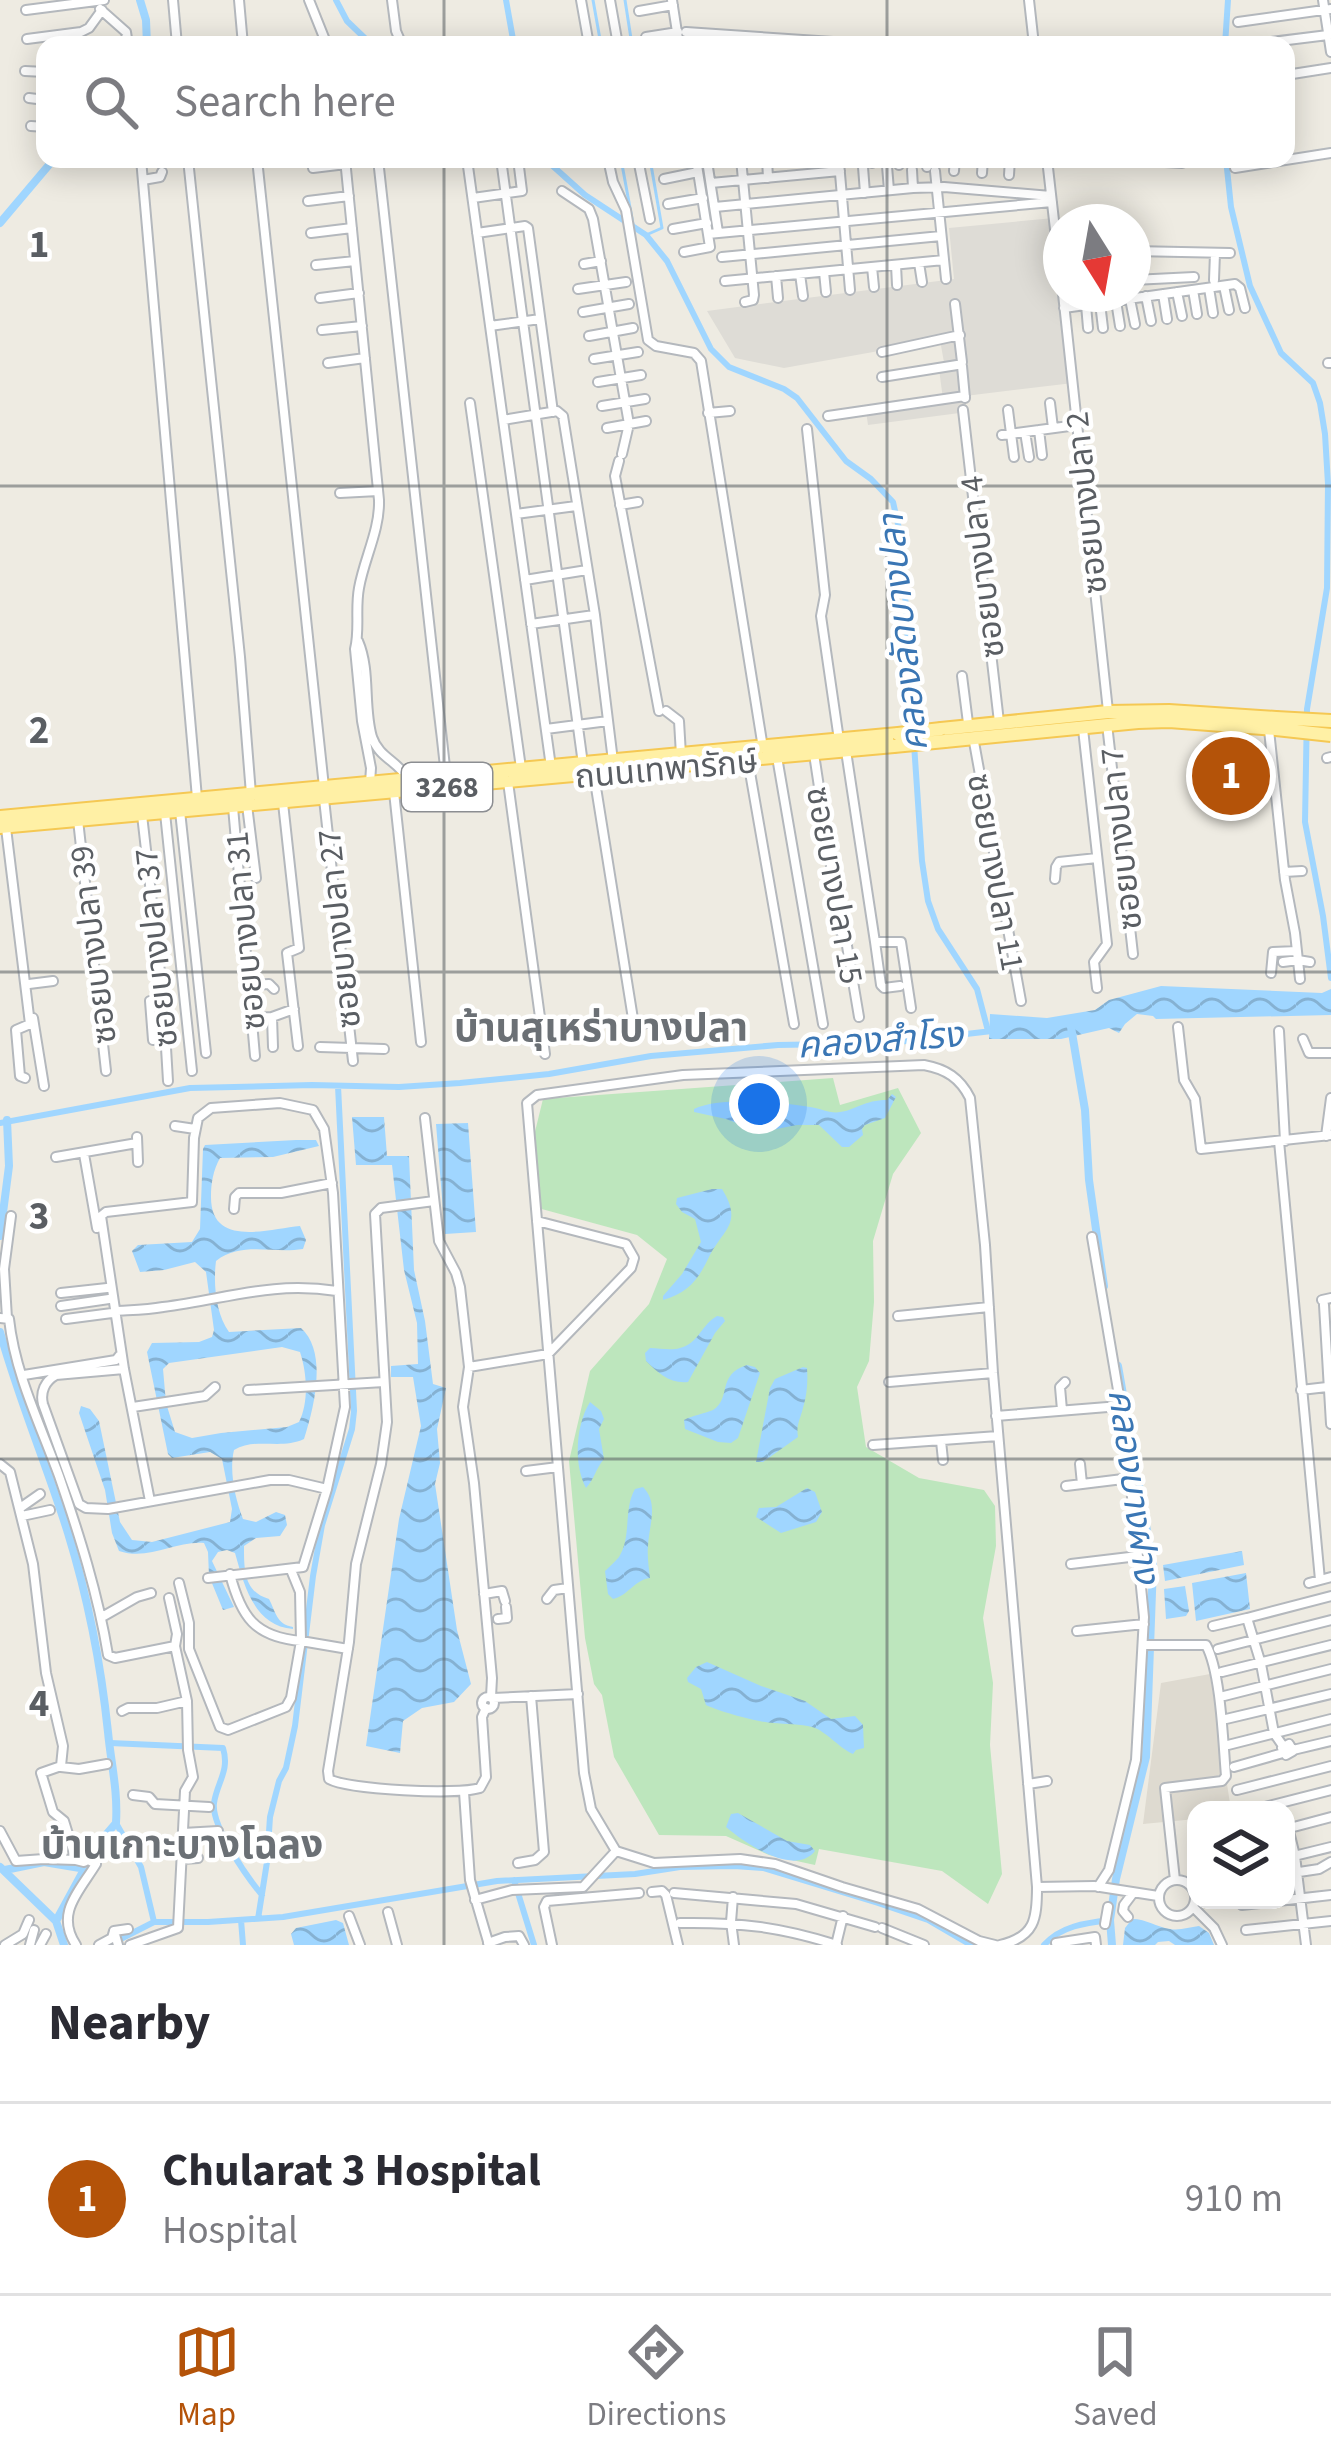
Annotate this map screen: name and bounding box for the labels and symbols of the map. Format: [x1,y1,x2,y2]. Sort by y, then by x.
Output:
north arrow [1043,204,1151,312]
text: 1 [29,217,49,273]
street label: ซอยบางปลา 2 [1054,409,1119,596]
street label: ซอยบางปลา 4 [948,473,1017,661]
water label: คลองลัดบางปลา [866,510,941,754]
text: 2 [29,703,49,759]
pin: 1 [1192,731,1270,821]
street label: ถนนเทพารักษ์ [573,738,760,801]
street label: ซอยบางปลา 7 [1089,745,1154,932]
road number: 3268 [402,763,492,811]
street label: ซอยบางปลา 11 [955,770,1036,975]
street label: ซอยบางปลา 15 [794,783,875,988]
street label: ซอยบางปลา 27 [306,827,373,1031]
street label: ซอยบางปลา 31 [213,829,278,1032]
street label: ซอยบางปลา 39 [58,843,129,1047]
street label: ซอยบางปลา 37 [123,846,190,1050]
district label: บ้านสุเหร่าบางปลา [454,1001,748,1057]
water label: คลองสำโรง [796,1009,966,1072]
your location [729,1074,789,1134]
text: 3 [29,1189,49,1245]
water label: คลองบางฝาง [1095,1386,1173,1588]
text: 4 [29,1676,49,1732]
district label: บ้านเกาะบางโฉลง [41,1818,323,1874]

